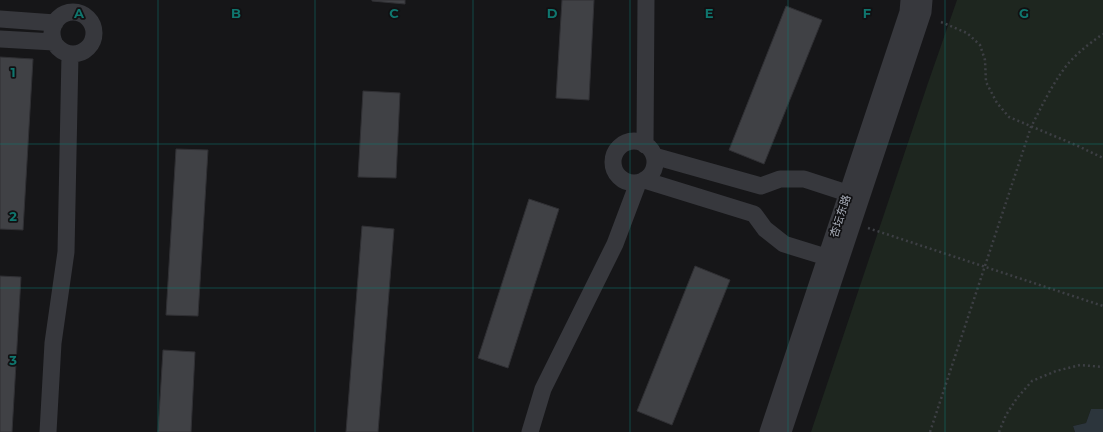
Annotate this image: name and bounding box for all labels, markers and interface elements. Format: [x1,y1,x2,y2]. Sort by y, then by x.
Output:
text: A [73,5,85,21]
text: B [231,5,241,21]
text: C [389,5,399,21]
text: D [547,5,558,21]
text: E [705,5,714,21]
text: F [863,5,871,21]
text: G [1019,5,1029,21]
text: 1 [10,64,16,80]
street label: 杏坛东路 [827,193,853,239]
text: 2 [9,208,17,224]
text: 3 [8,352,17,368]

